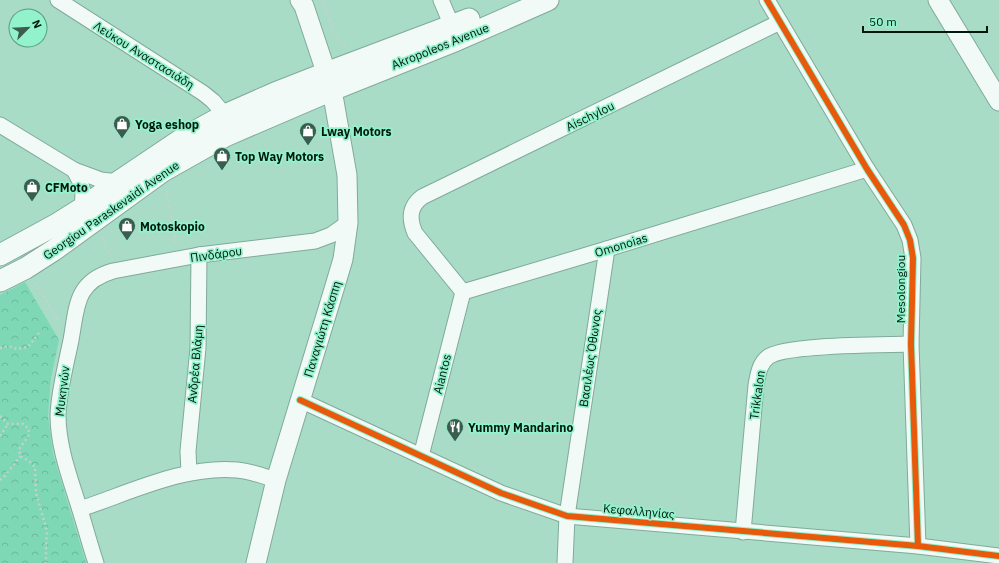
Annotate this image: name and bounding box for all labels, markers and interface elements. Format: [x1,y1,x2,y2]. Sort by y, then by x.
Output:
north arrow [8,8,48,48]
scale bar [863,8,987,34]
text: 50 m [869,14,897,29]
text: N [29,17,45,30]
street label: Λεύκου Αναστασιάδη [91,18,197,92]
street label: Akropoleos Avenue [389,19,491,72]
street label: Aischylou [563,98,617,134]
shop icon: Yoga eshop [112,114,132,139]
place label: Yoga eshop [135,117,199,132]
shop icon: Lway Motors [298,121,318,146]
place label: Lway Motors [321,124,392,139]
shop icon: Top Way Motors [212,146,232,171]
place label: Top Way Motors [235,149,324,164]
street label: Georgiou Paraskevaidi Avenue [40,157,182,263]
shop icon: CFMoto [22,177,42,202]
place label: CFMoto [45,180,88,195]
shop icon: Motoskopio [117,216,137,241]
place label: Motoskopio [140,219,205,234]
street label: Omonoias [593,230,649,260]
street label: Πινδάρου [189,243,243,265]
street label: Mesolongiou [893,255,908,323]
street label: Παναγιώτη Κάσπη [300,279,344,379]
street label: Βασιλέως Όθωνος [576,308,604,408]
street label: Ανδρέα Βλάμη [184,324,206,404]
street label: Aiantos [430,352,454,396]
street label: Μυκηνών [51,365,73,417]
street label: Trikkalon [746,369,768,421]
restaurant icon: Yummy Mandarino [445,417,465,442]
place label: Yummy Mandarino [468,420,573,435]
street label: Κεφαλληνίας [603,500,676,522]

